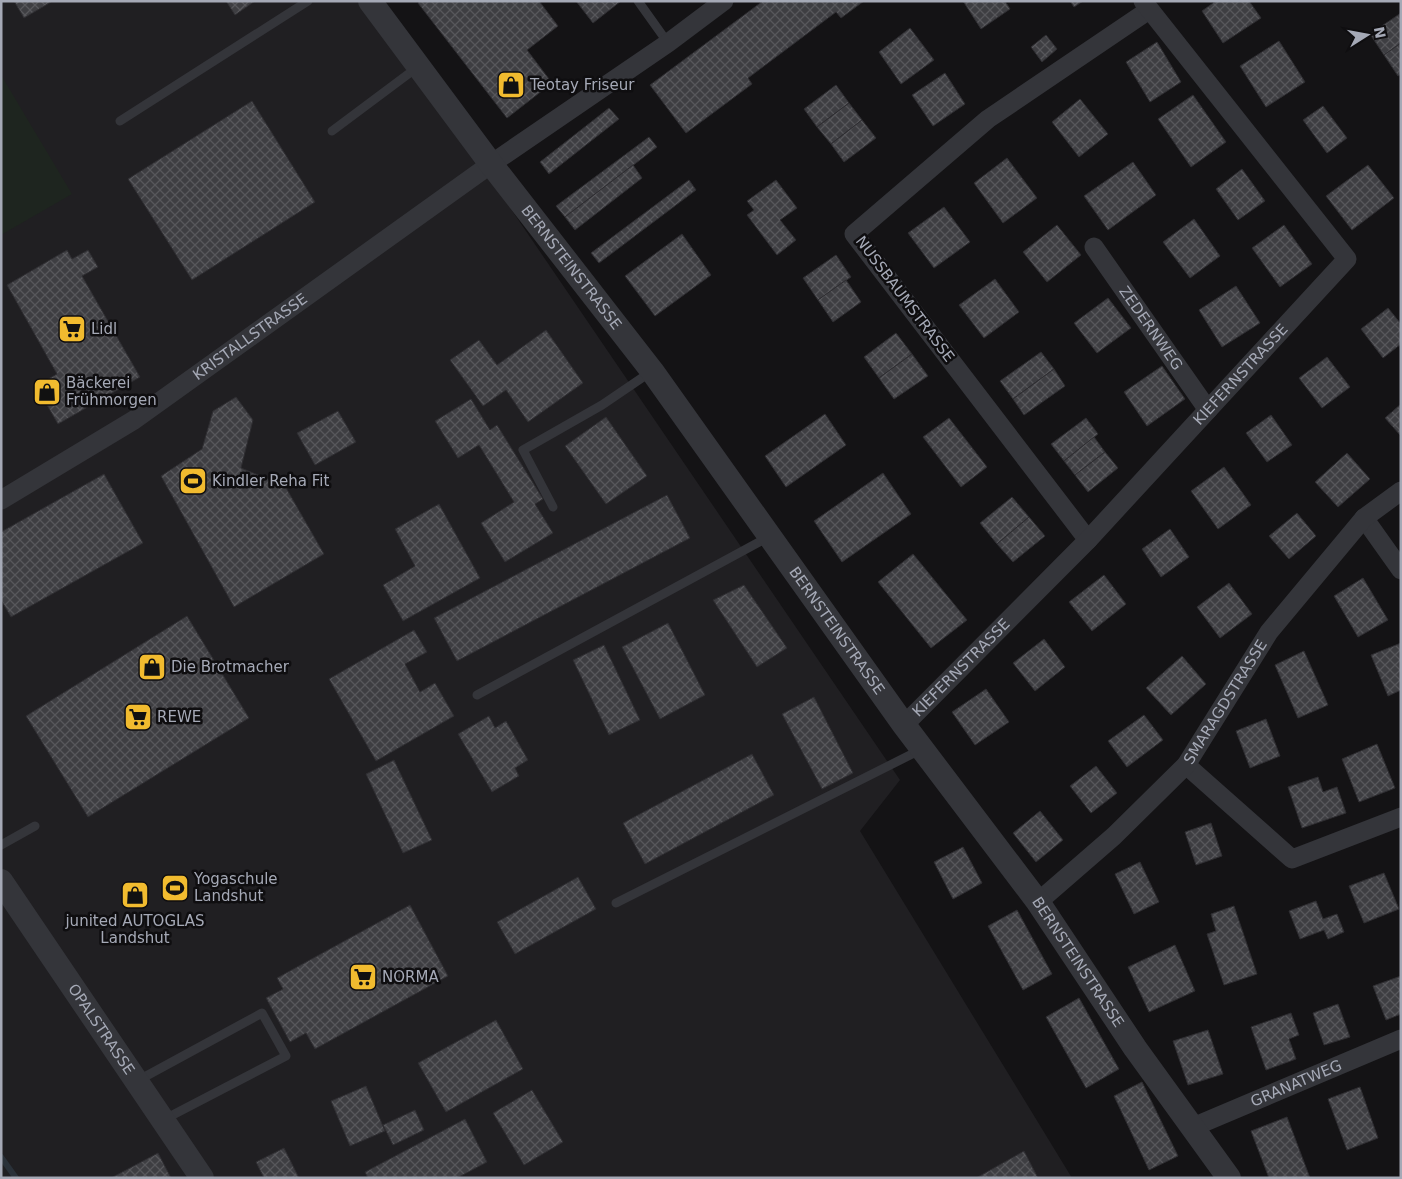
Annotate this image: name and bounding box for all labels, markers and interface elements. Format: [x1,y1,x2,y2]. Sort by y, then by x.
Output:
north arrow [1342,10,1392,60]
text: N [1371,25,1389,40]
shop icon: Teotay Friseur [496,70,526,100]
place label: Teotay Friseur [529,76,635,94]
street label: BERNSTEINSTRASSE [517,202,625,333]
street label: NUSSBAUMSTRASSE [852,232,958,366]
street label: ZEDERNWEG [1115,283,1186,374]
street label: KRISTALLSTRASSE [189,290,311,384]
supermarket icon: Lidl [57,314,87,344]
place label: Lidl [91,320,117,338]
street label: KIEFERNSTRASSE [1190,320,1292,429]
place label: Bäckerei Frühmorgen [66,374,157,409]
shop icon: Bäckerei Frühmorgen [32,377,62,407]
sports icon: Kindler Reha Fit [178,466,208,496]
place label: Kindler Reha Fit [212,472,330,490]
street label: BERNSTEINSTRASSE [785,563,888,698]
street label: KIEFERNSTRASSE [909,615,1014,720]
street label: SMARAGDSTRASSE [1180,637,1271,768]
shop icon: Die Brotmacher [137,652,167,682]
place label: Die Brotmacher [171,658,290,676]
supermarket icon: REWE [123,702,153,732]
place label: REWE [157,708,201,726]
place label: Yogaschule Landshut [193,870,278,905]
sports icon: Yogaschule Landshut [160,873,190,903]
shop icon: junited AUTOGLAS Landshut [120,880,150,910]
street label: BERNSTEINSTRASSE [1028,894,1128,1031]
place label: junited AUTOGLAS Landshut [64,912,205,947]
supermarket icon: NORMA [348,962,378,992]
place label: NORMA [382,968,439,986]
street label: OPALSTRASSE [64,980,138,1078]
street label: GRANATWEG [1248,1056,1344,1111]

